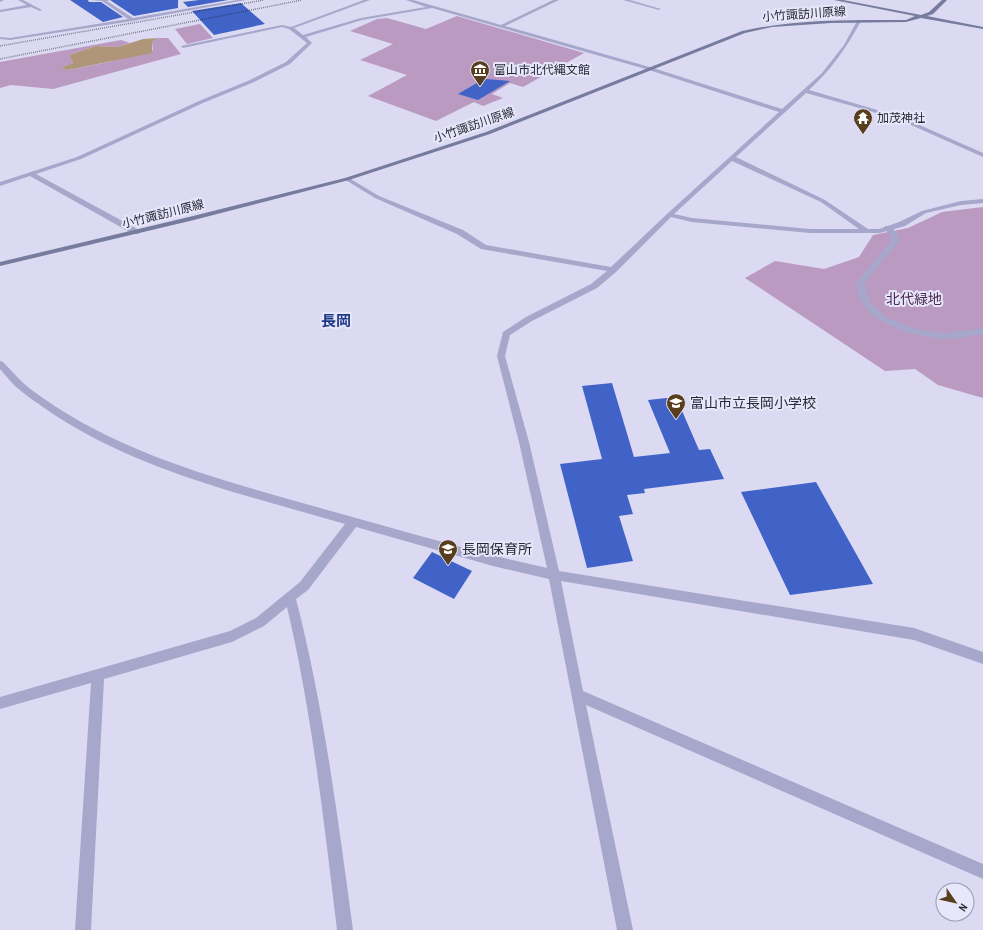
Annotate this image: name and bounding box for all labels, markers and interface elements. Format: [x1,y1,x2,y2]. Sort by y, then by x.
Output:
street label: 小竹諏訪川原線 [762,3,846,25]
museum icon: 富山市北代縄文館 [469,59,491,87]
place label: 富山市北代縄文館 [494,62,590,78]
street label: 小竹諏訪川原線 [432,104,516,146]
temple icon: 加茂神社 [852,107,874,135]
place label: 加茂神社 [877,110,925,126]
street label: 小竹諏訪川原線 [120,196,206,232]
park label: 北代緑地 [886,290,942,308]
district label: 長岡 [321,310,351,331]
school or university icon: 富山市立長岡小学校 [665,392,687,420]
place label: 富山市立長岡小学校 [690,394,816,412]
school or university icon: 長岡保育所 [437,538,459,566]
place label: 長岡保育所 [462,540,532,558]
north arrow [935,882,975,922]
text: N [956,901,971,914]

